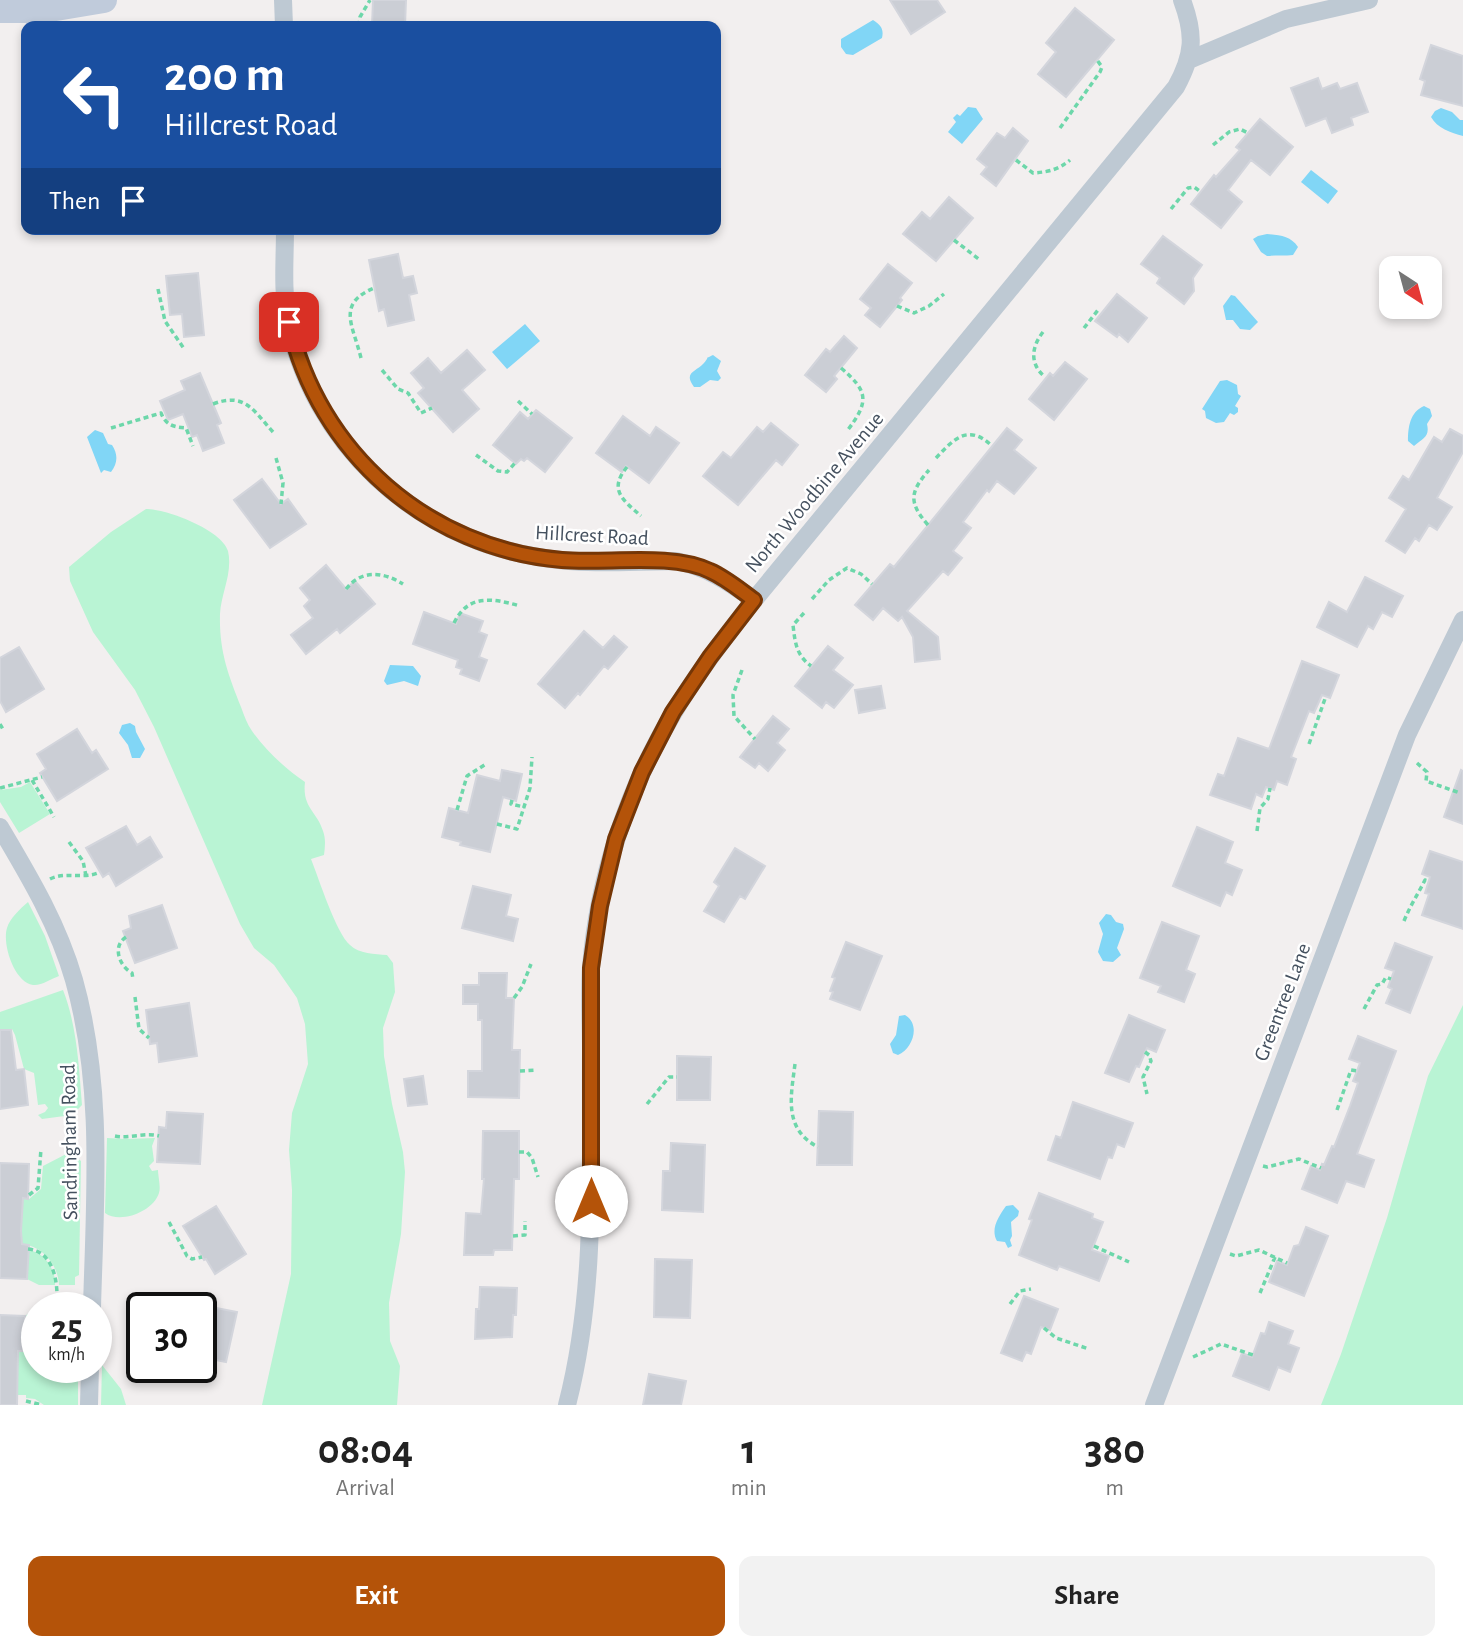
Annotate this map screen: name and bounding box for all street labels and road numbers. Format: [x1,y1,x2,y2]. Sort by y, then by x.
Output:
street label: North Woodbine Avenue [741,408,887,577]
street label: Hillcrest Road [535,522,649,549]
street label: Greentree Lane [1250,940,1315,1064]
street label: Sandringham Road [58,1064,81,1220]

